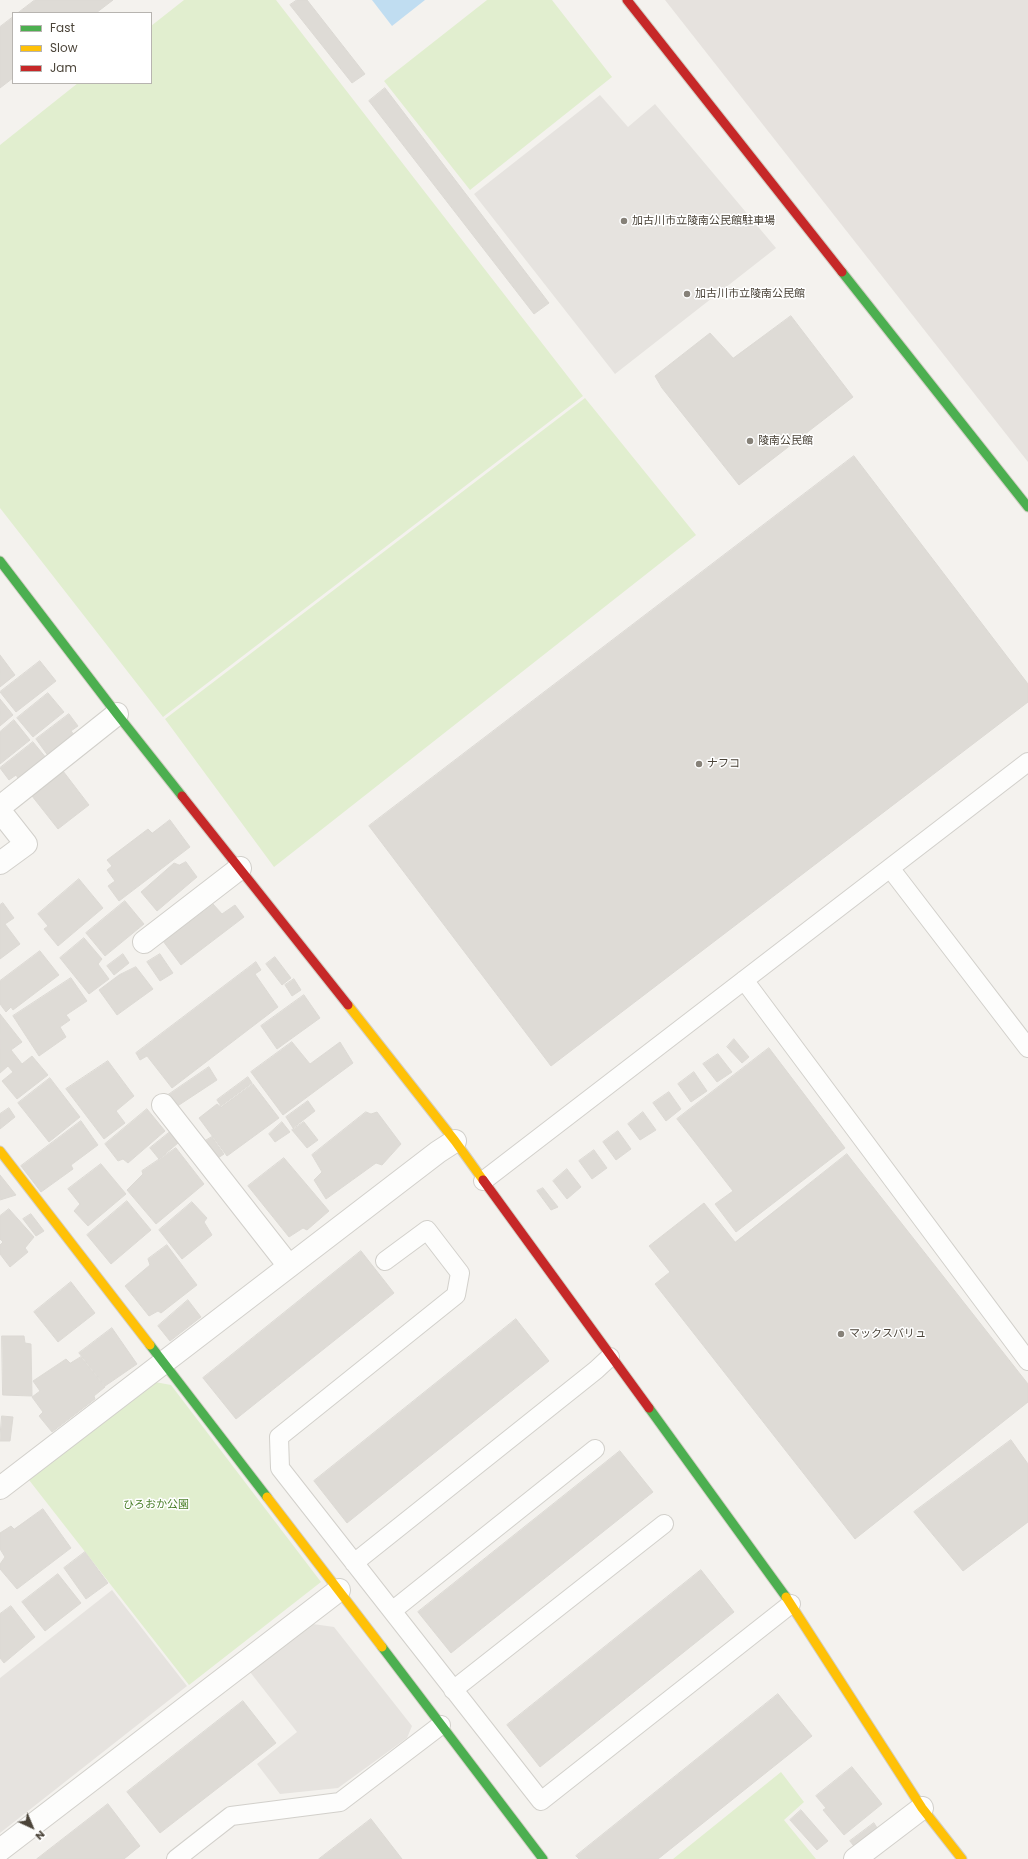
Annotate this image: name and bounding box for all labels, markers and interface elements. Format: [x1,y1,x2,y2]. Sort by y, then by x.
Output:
legend [12,12,152,84]
text: Fast [50,19,75,36]
text: Slow [50,39,78,56]
text: Jam [50,59,77,76]
place label: 加古川市立陵南公民館駐車場 [632,214,775,228]
marker: 加古川市立陵南公民館駐車場 [619,216,629,226]
place label: 加古川市立陵南公民館 [695,287,805,301]
marker: 加古川市立陵南公民館 [682,289,692,299]
place label: 陵南公民館 [758,434,813,448]
marker: 陵南公民館 [745,436,755,446]
place label: ナフコ [707,757,740,771]
marker: ナフコ [694,759,704,769]
place label: マックスバリュ [849,1327,926,1341]
marker: マックスバリュ [836,1329,846,1339]
park label: ひろおか公園 [123,1498,189,1512]
north arrow [12,1807,52,1847]
text: N [32,1827,49,1844]

